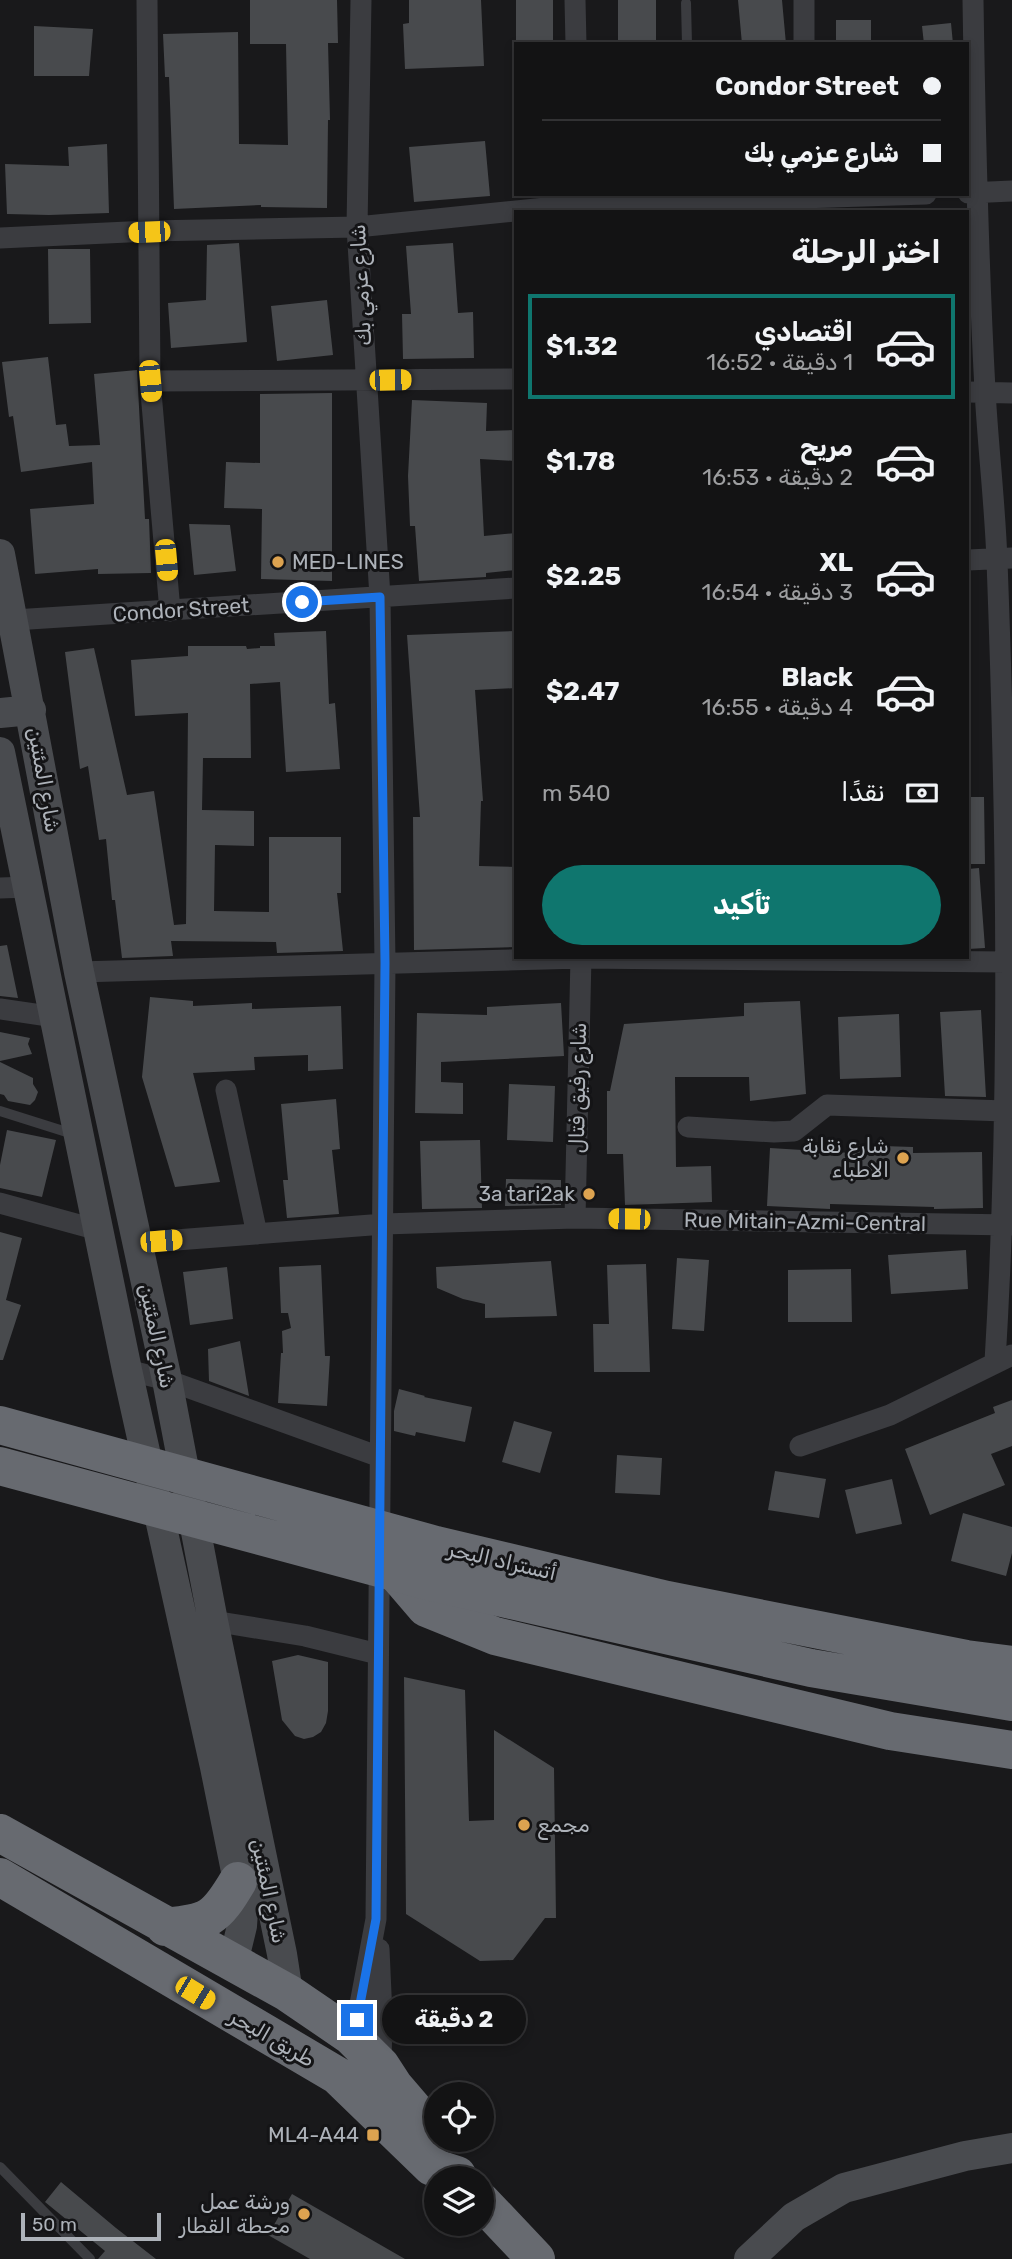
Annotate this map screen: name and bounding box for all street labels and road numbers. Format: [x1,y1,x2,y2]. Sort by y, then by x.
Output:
street label: شارع عزمي بك [345,223,380,347]
street label: Condor Street [112,592,250,627]
street label: شارع المئتين [21,725,66,835]
street label: شارع رفيق فتال [564,1022,593,1154]
street label: Rue Mitain-Azmi-Central [684,1207,926,1236]
street label: شارع المئتين [132,1281,181,1391]
street label: أتستراد البحر [443,1535,559,1585]
street label: شارع المئتين [244,1836,293,1946]
street label: طريق البحر [223,2002,319,2072]

